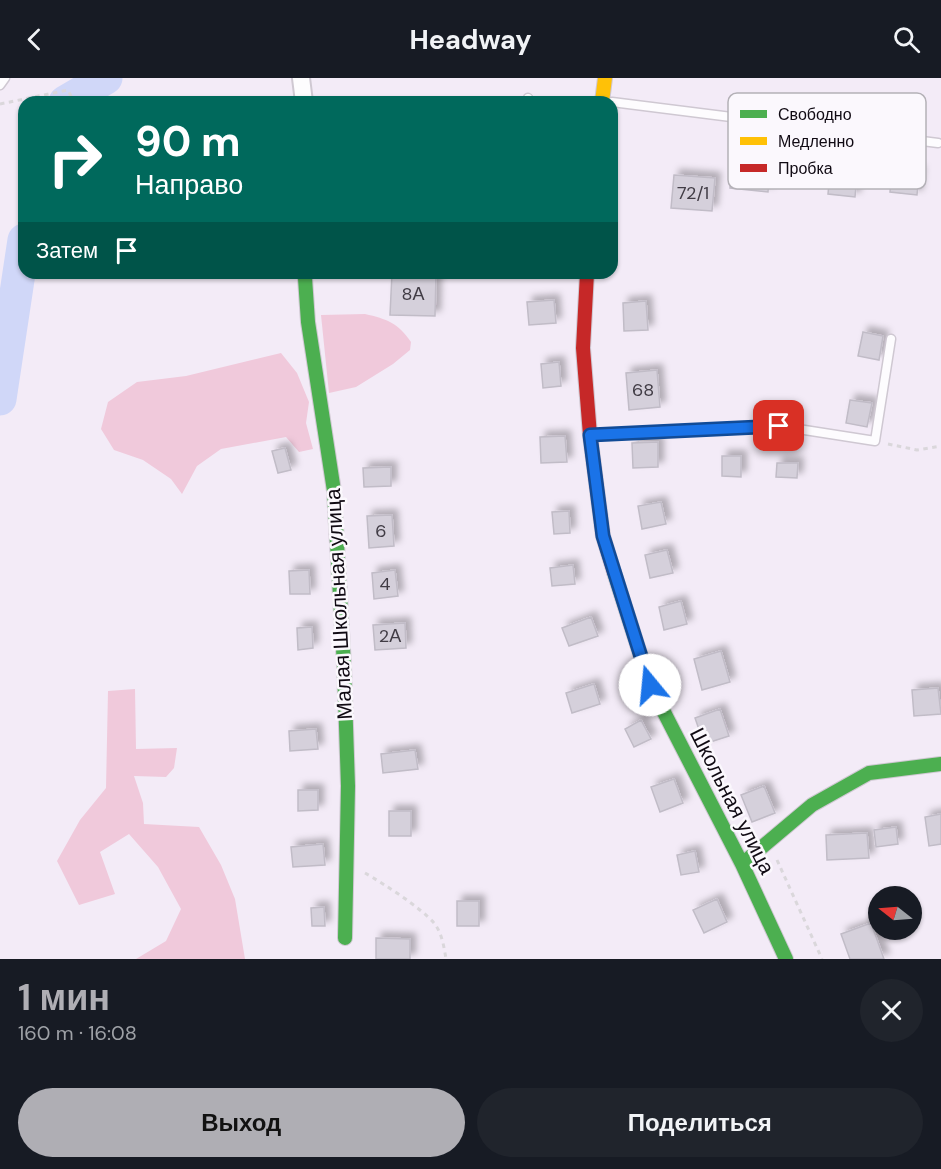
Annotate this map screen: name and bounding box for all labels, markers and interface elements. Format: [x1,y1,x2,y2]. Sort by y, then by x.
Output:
text: Headway [409,22,532,57]
icon: back [18,23,51,56]
icon: search [890,23,923,56]
legend [728,93,926,189]
text: Свободно [778,104,852,125]
text: 90 m [135,114,241,169]
icon: right [36,120,114,198]
text: Медленно [778,131,854,152]
text: Пробка [778,158,833,179]
text: Направо [135,167,243,202]
house number: 72/1 [677,181,709,205]
icon: arrive [110,234,143,267]
text: Затем [36,236,98,265]
house number: 8А [402,282,424,306]
house number: 68 [632,378,654,402]
pin [753,400,804,451]
icon: arrive [762,409,795,442]
street label: Малая Школьная улица [319,487,359,720]
house number: 6 [375,519,387,543]
house number: 4 [380,572,391,596]
house number: 2А [379,624,401,648]
position arrow [618,653,682,717]
street label: Школьная улица [683,723,781,879]
north arrow [868,886,922,940]
map controls [868,886,922,940]
text: 1 мин [18,974,110,1021]
button: close [860,979,923,1042]
text: 160 m · 16:08 [18,1020,137,1046]
button: Выход [18,1088,465,1157]
button: Поделиться [477,1088,923,1157]

